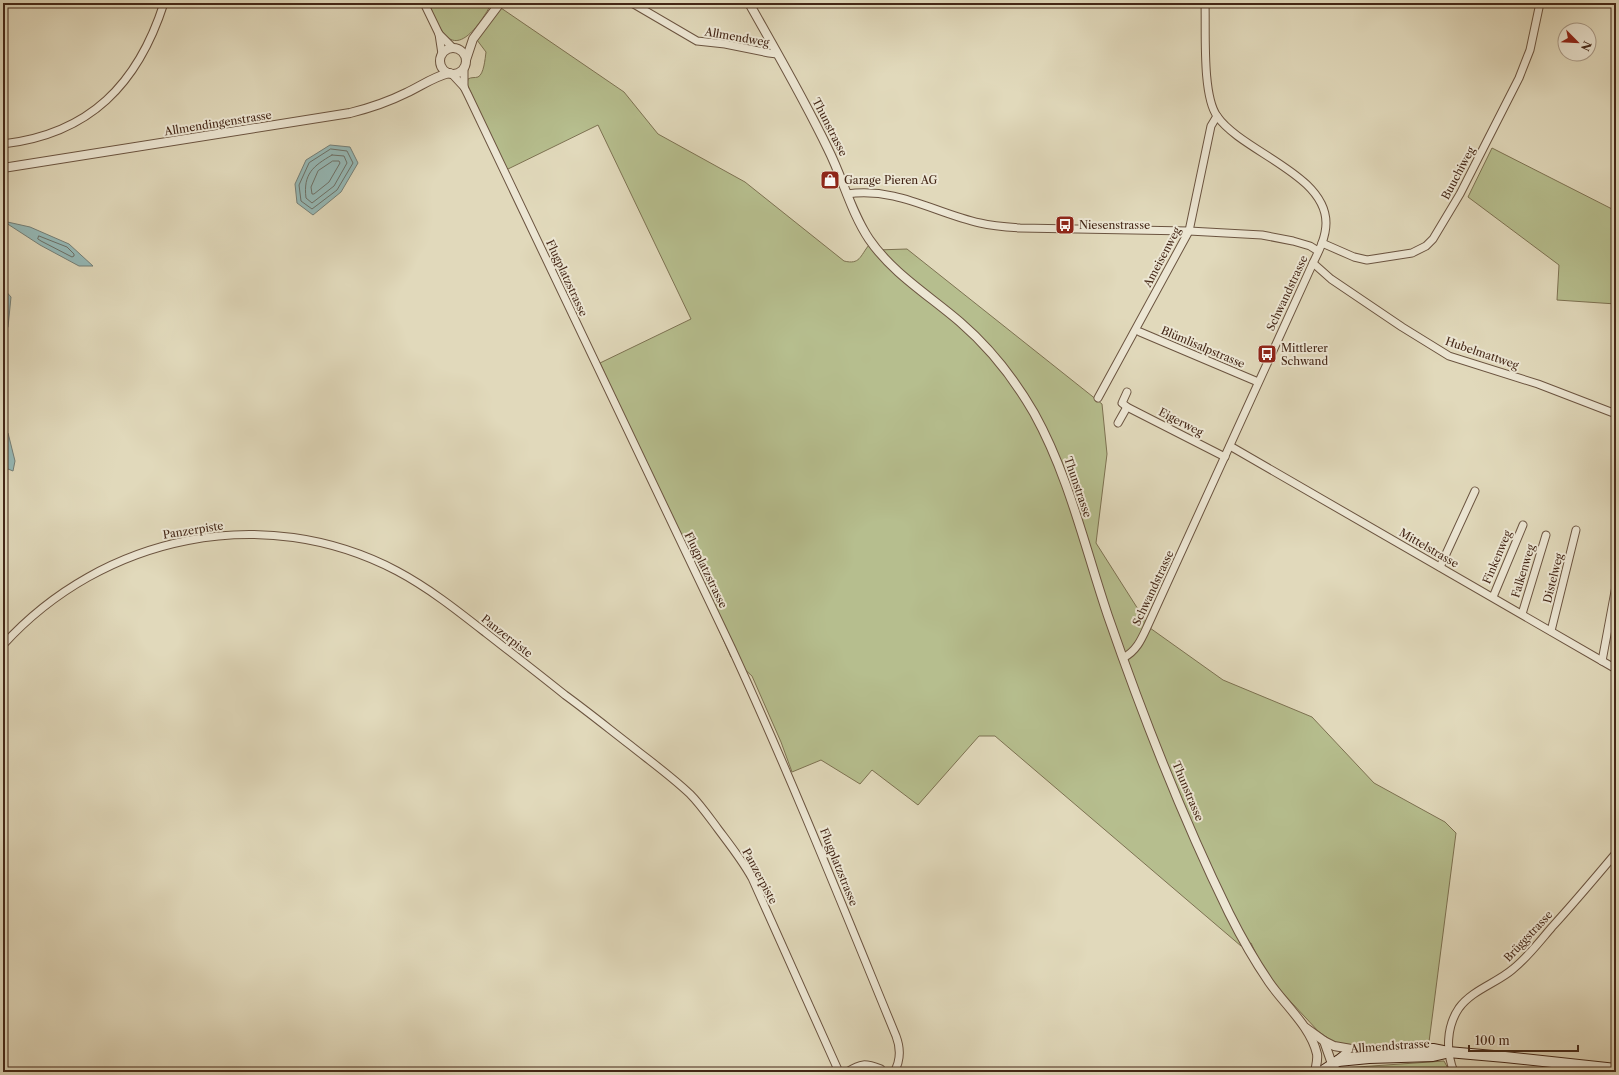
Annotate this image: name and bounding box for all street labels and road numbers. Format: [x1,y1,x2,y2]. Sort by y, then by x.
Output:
street label: Allmendweg [703,24,771,50]
street label: Thunstrasse [809,96,851,158]
street label: Allmendingenstrasse [162,108,273,139]
street label: Buuchiweg [1438,144,1478,202]
street label: Ameisenweg [1140,224,1184,290]
street label: Flugplatzstrasse [543,237,591,319]
street label: Schwandstrasse [1263,253,1311,333]
street label: Blümlisalpstrasse [1159,323,1247,371]
street label: Hubelmattweg [1443,334,1521,372]
street label: Eigerweg [1156,405,1206,439]
street label: Thunstrasse [1061,455,1095,519]
street label: Panzerpiste [162,518,224,542]
street label: Mittelstrasse [1397,525,1461,571]
street label: Finkenweg [1479,528,1515,586]
street label: Flugplatzstrasse [681,530,731,610]
street label: Falkenweg [1508,542,1538,599]
street label: Schwandstrasse [1129,548,1177,628]
street label: Distelweg [1540,551,1566,604]
street label: Panzerpiste [479,612,535,660]
street label: Thunstrasse [1169,759,1207,823]
street label: Flugplatzstrasse [817,826,861,908]
street label: Panzerpiste [739,846,781,906]
street label: Brüggstrasse [1501,907,1555,965]
street label: Allmendstrasse [1349,1036,1430,1056]

